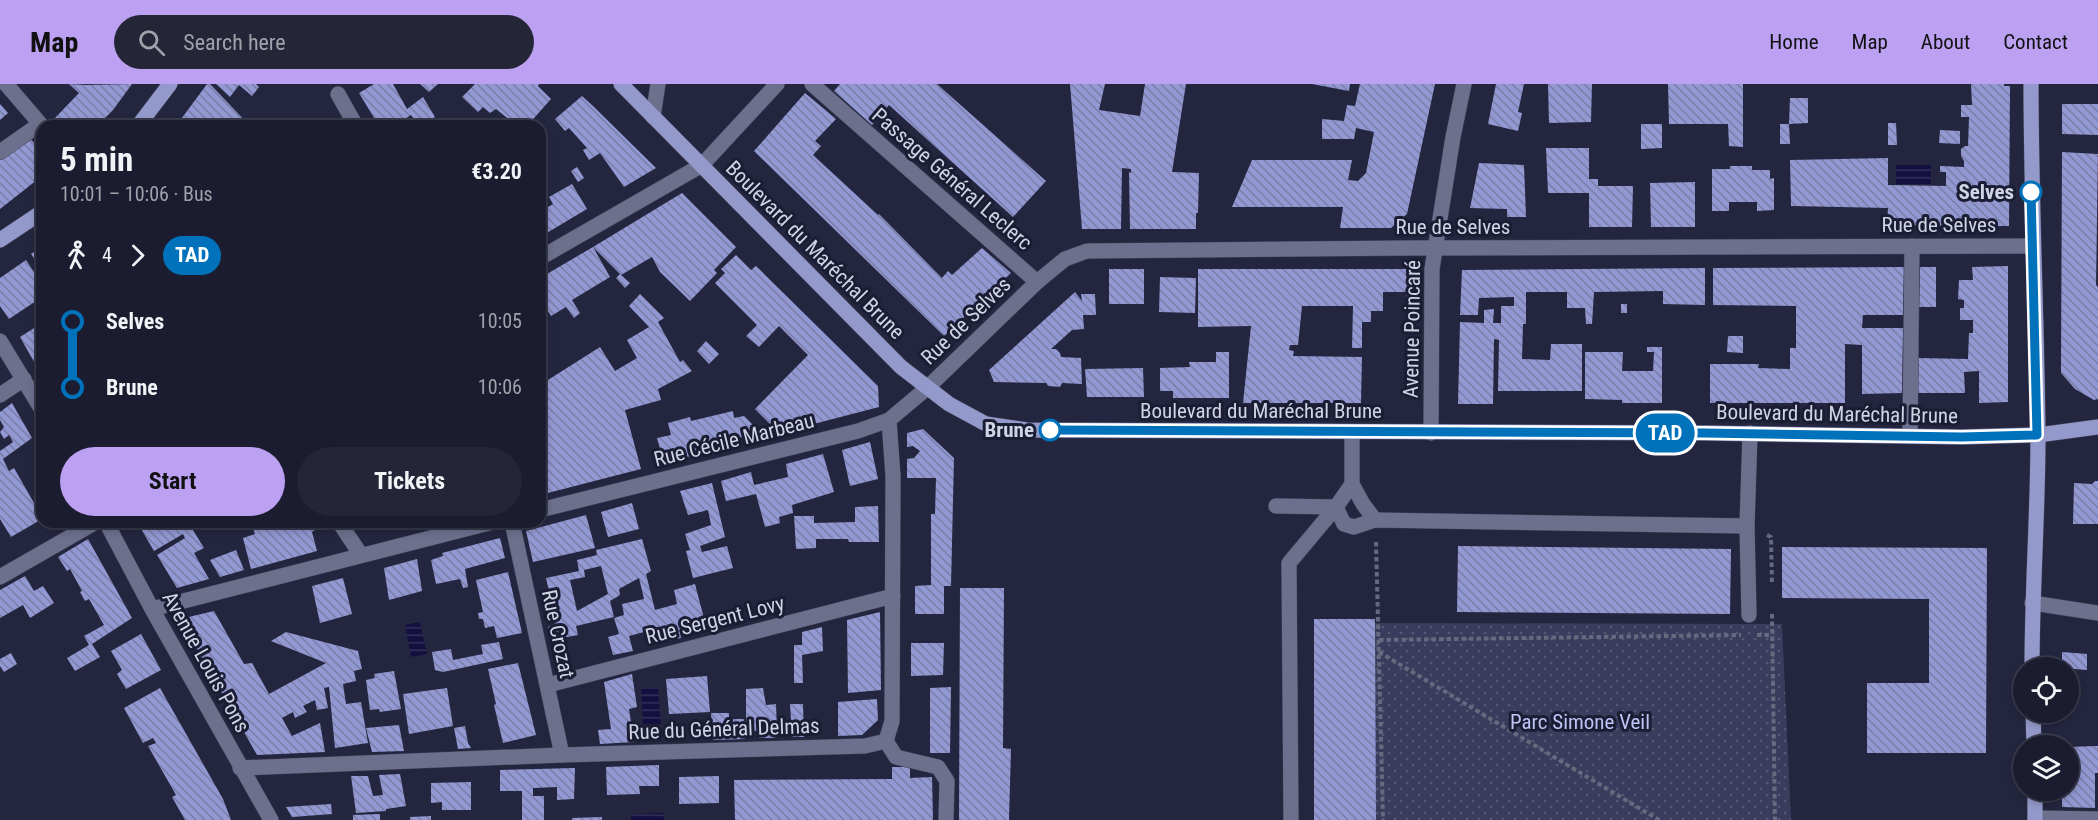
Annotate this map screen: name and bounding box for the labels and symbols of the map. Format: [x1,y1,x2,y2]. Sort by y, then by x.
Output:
street label: Passage Général Leclerc [867,103,1037,255]
street label: Boulevard du Maréchal Brune [721,156,909,344]
place label: Selves [1958,180,2014,204]
marker: Selves [2020,181,2042,203]
street label: Rue de Selves [1882,213,1996,237]
street label: Rue de Selves [1396,215,1510,239]
street label: Avenue Poincaré [1399,260,1425,398]
street label: Rue de Selves [916,272,1016,370]
street label: Boulevard du Maréchal Brune [1140,399,1382,423]
street label: Boulevard du Maréchal Brune [1716,400,1958,428]
street label: Rue Cécile Marbeau [651,408,817,472]
line badge: TAD [1630,414,1700,452]
place label: Brune [985,418,1034,442]
marker: Brune [1039,419,1061,441]
street label: Avenue Louis Pons [157,588,255,736]
street label: Rue Crozat [537,588,579,680]
street label: Rue Sergent Lovy [643,591,787,649]
park label: Parc Simone Veil [1510,710,1650,734]
street label: Rue du Général Delmas [628,714,820,744]

